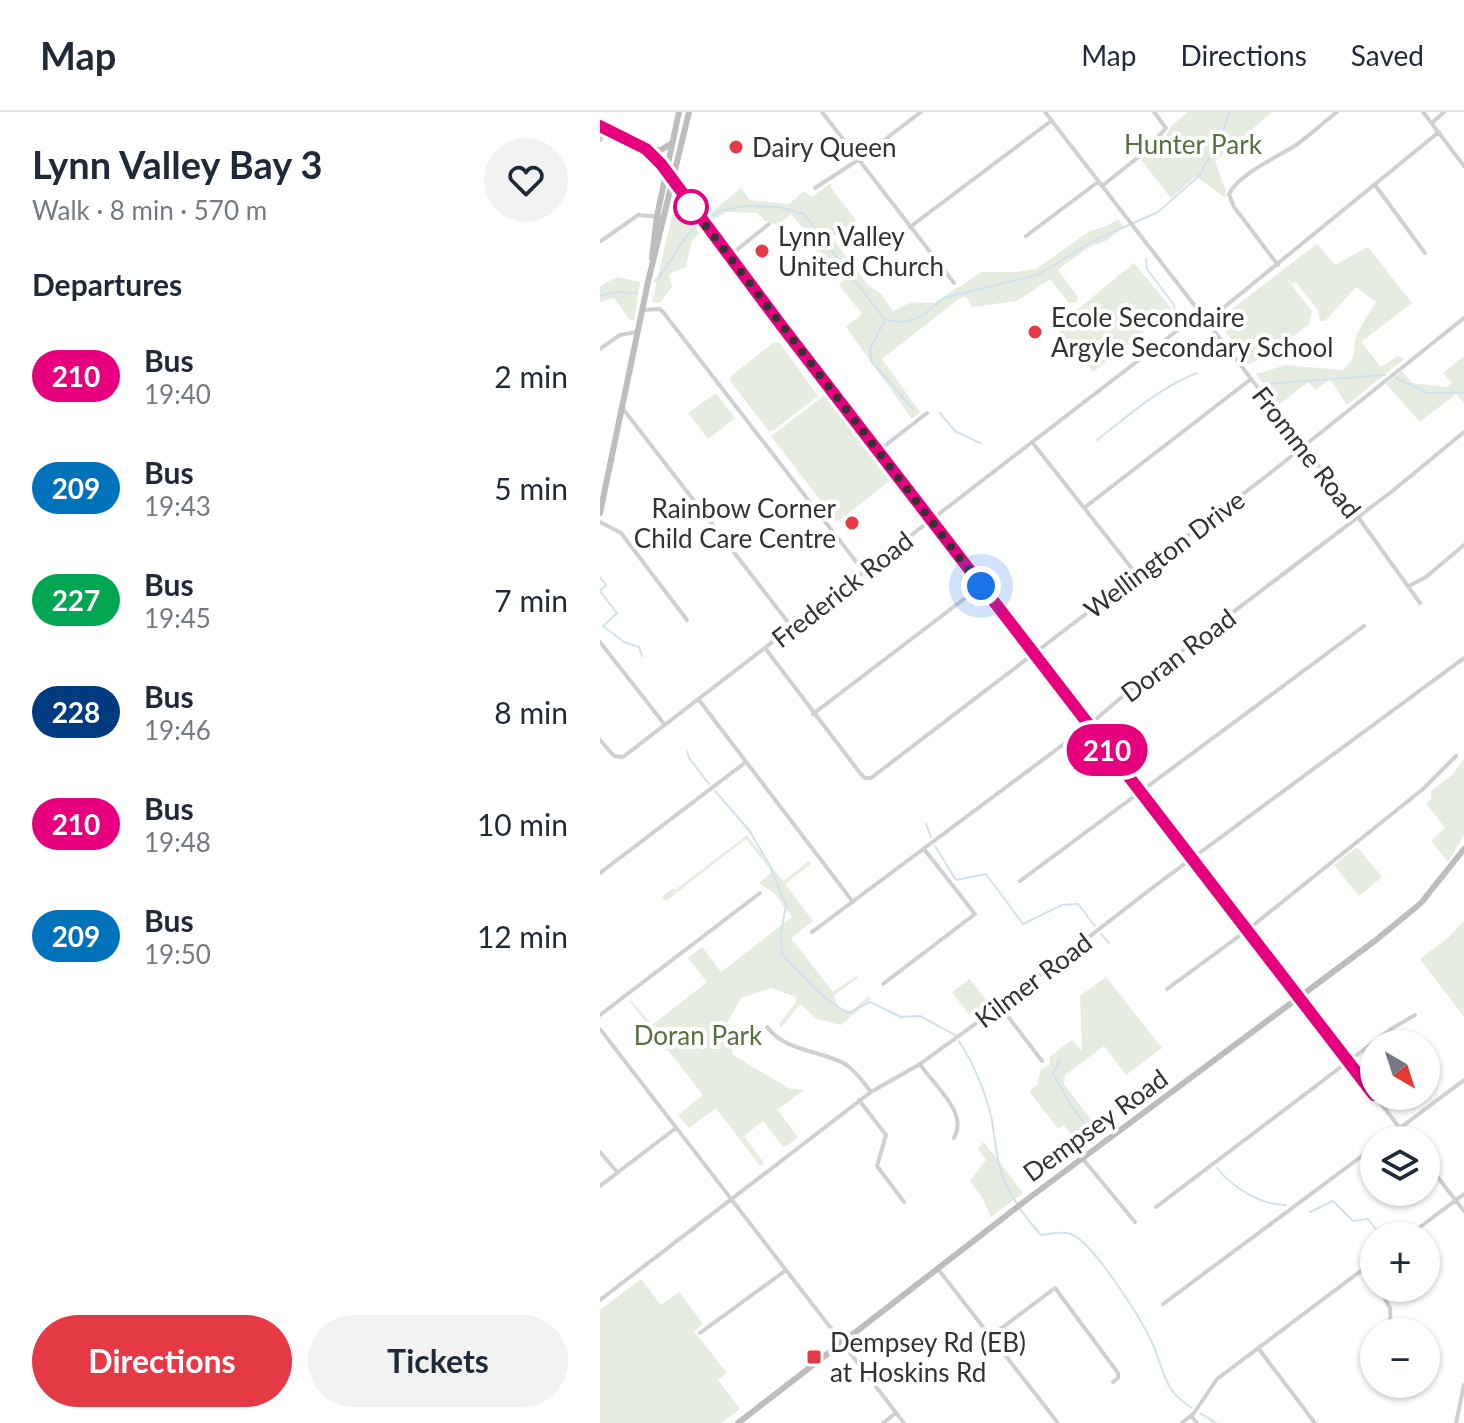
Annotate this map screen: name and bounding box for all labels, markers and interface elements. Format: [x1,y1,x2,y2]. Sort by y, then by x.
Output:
text: Map [40,32,116,78]
text: Map [1081,38,1136,72]
text: Directions [1180,38,1307,72]
text: Saved [1351,38,1424,72]
park label: Hunter Park [1124,128,1263,160]
place label: Dairy Queen [752,131,897,163]
button: heart [484,138,568,222]
marker: Dairy Queen [727,138,745,156]
text: Lynn Valley Bay 3 [32,141,323,187]
unlabelled marker [674,190,708,224]
text: Walk · 8 min · 570 m [32,194,267,226]
place label: Lynn Valley United Church [778,220,944,282]
marker: Lynn Valley United Church [753,242,771,260]
text: Departures [32,266,182,302]
place label: Ecole Secondaire Argyle Secondary School [1051,301,1333,363]
marker: Ecole Secondaire Argyle Secondary School [1026,323,1044,341]
text: Bus [144,342,194,378]
text: 2 min [494,358,568,394]
text: 210 [52,359,100,393]
text: 19:40 [144,378,211,410]
street label: Fromme Road [1246,380,1368,524]
text: Bus [144,454,194,490]
text: 5 min [494,470,568,506]
text: 209 [52,471,100,505]
street label: Wellington Drive [1077,483,1251,625]
text: 19:43 [144,490,211,522]
place label: Rainbow Corner Child Care Centre [634,492,837,554]
marker: Rainbow Corner Child Care Centre [843,514,861,532]
street label: Frederick Road [765,524,919,654]
text: Bus [144,566,194,602]
your location [961,566,1001,606]
text: 7 min [494,582,568,618]
text: 227 [52,583,100,617]
street label: Doran Road [1114,601,1242,709]
text: 19:45 [144,602,211,634]
text: Bus [144,678,194,714]
text: 8 min [494,694,568,730]
text: 228 [52,695,100,729]
text: 19:46 [144,714,211,746]
line badge: 210 [1061,724,1153,776]
text: 210 [1083,733,1131,767]
text: Bus [144,790,194,826]
text: 10 min [477,806,568,842]
text: 210 [52,807,100,841]
text: 19:48 [144,826,211,858]
text: Bus [144,902,194,938]
text: 12 min [477,918,568,954]
text: 209 [52,919,100,953]
street label: Kilmer Road [968,926,1098,1034]
text: 19:50 [144,938,211,970]
park label: Doran Park [634,1019,763,1051]
north arrow [1360,1030,1440,1110]
map controls [1360,1030,1440,1398]
street label: Dempsey Road [1016,1062,1174,1188]
button: layers [1360,1126,1440,1206]
button: + [1360,1222,1440,1302]
button: Directions [32,1315,292,1407]
button: Tickets [308,1315,568,1407]
button: − [1360,1318,1440,1398]
place label: Dempsey Rd (EB) at Hoskins Rd [830,1326,1026,1388]
marker: Dempsey Rd (EB) at Hoskins Rd [805,1348,823,1366]

